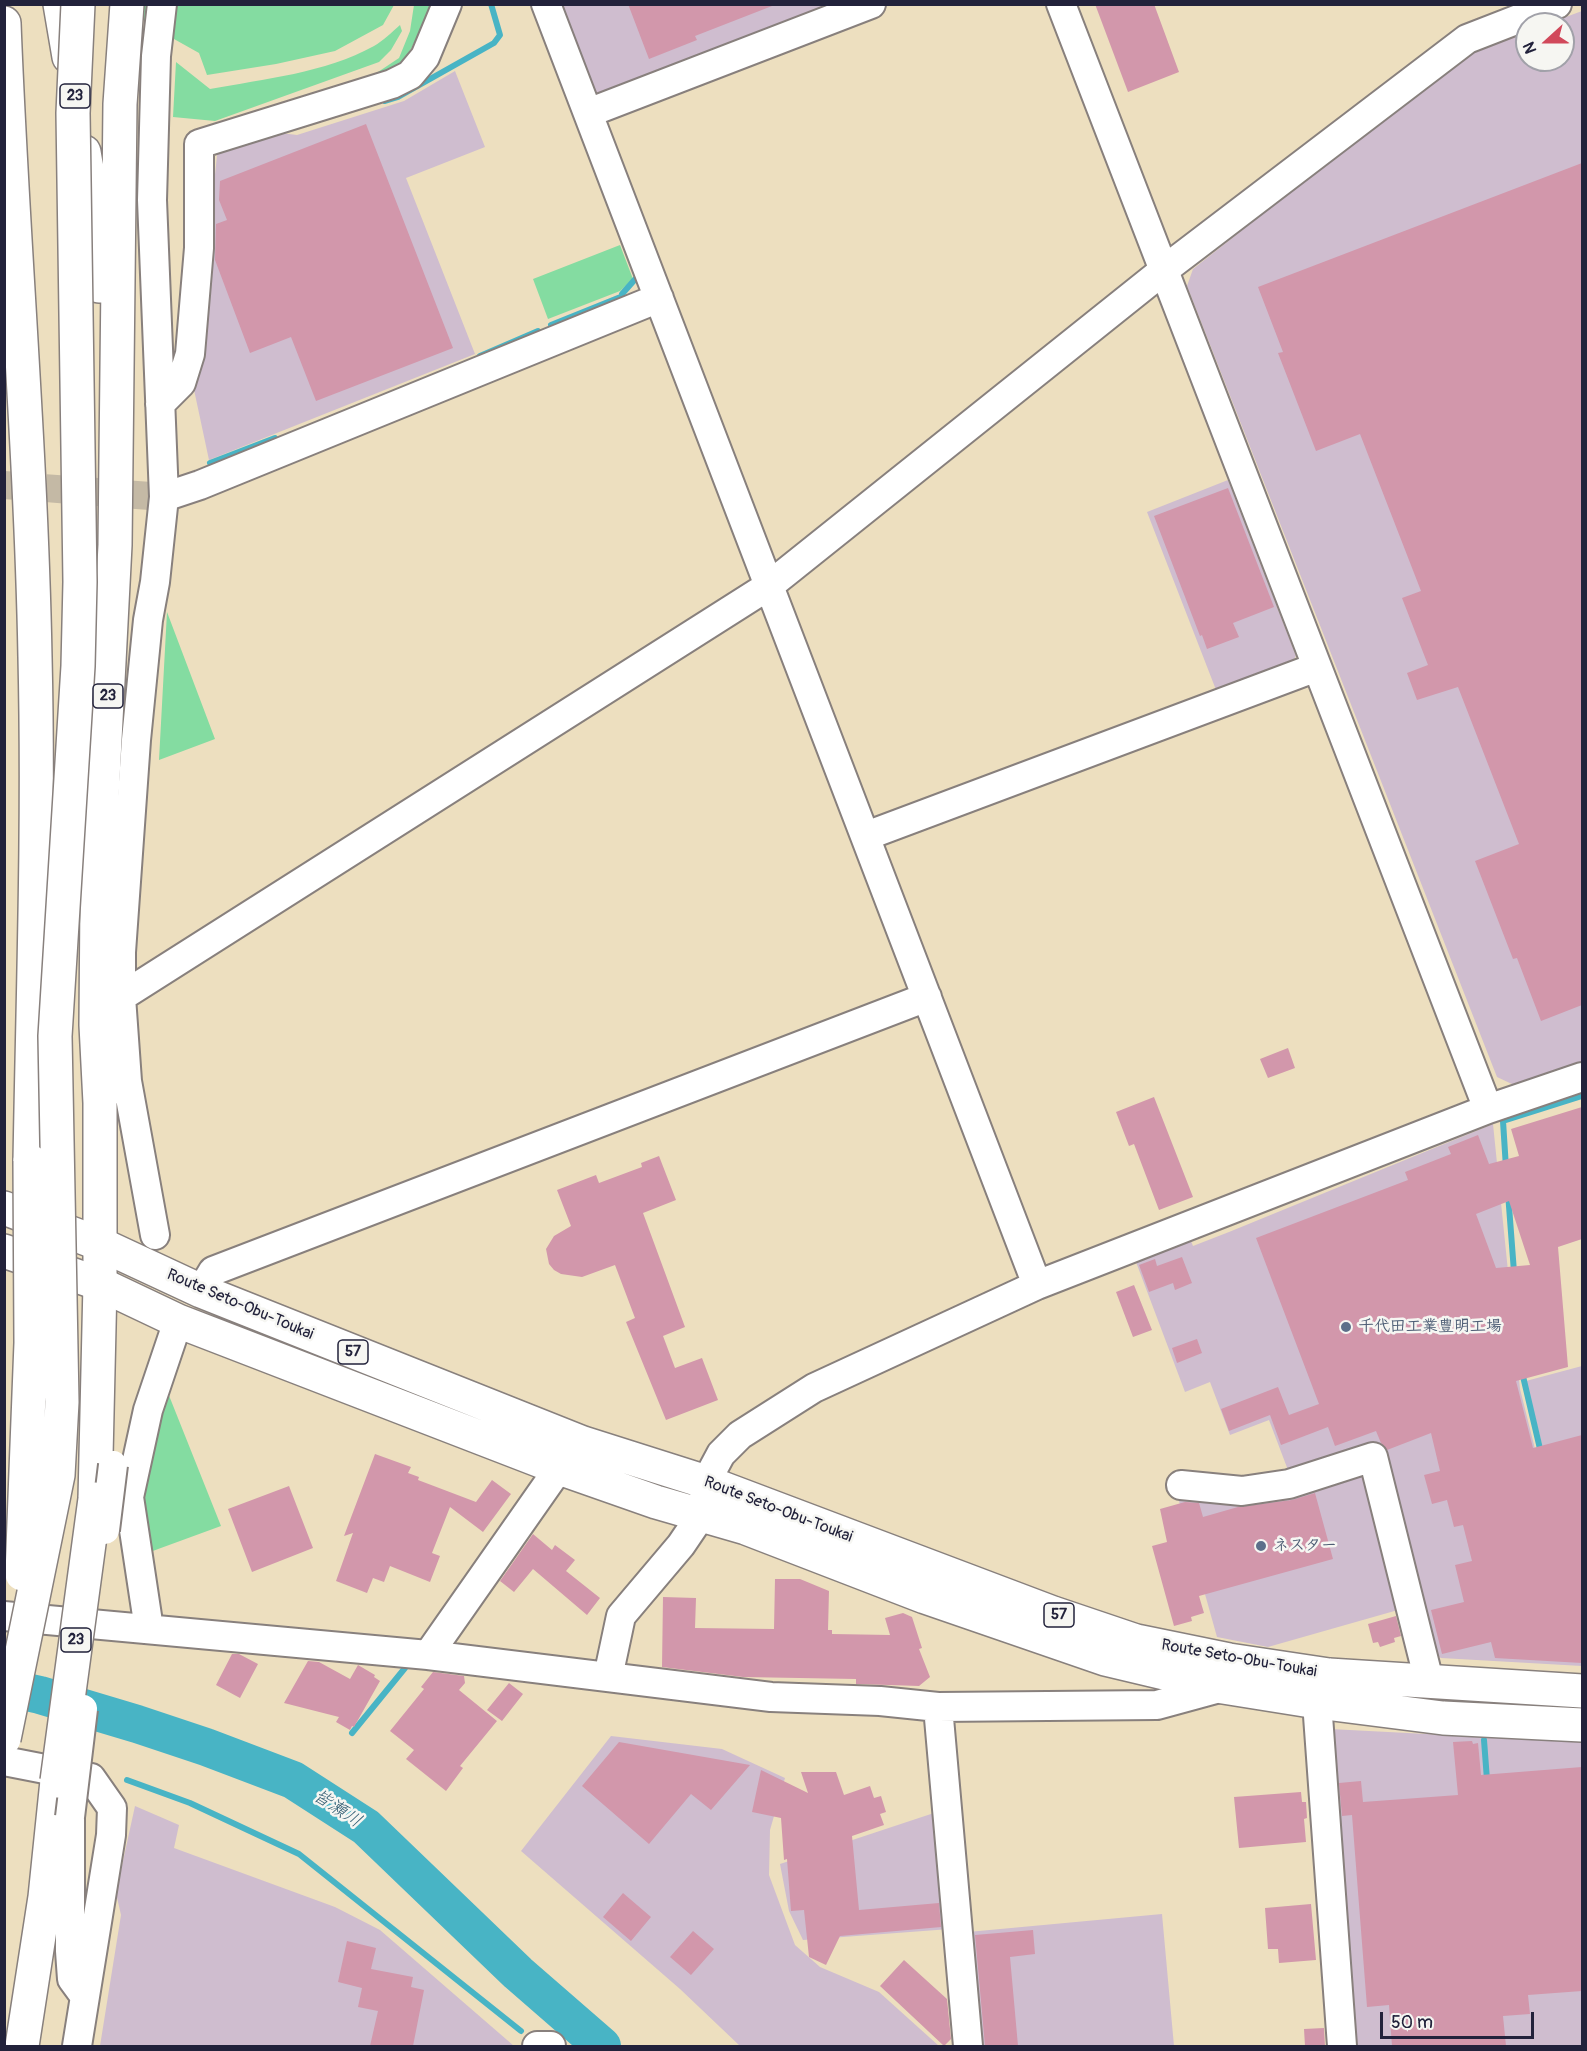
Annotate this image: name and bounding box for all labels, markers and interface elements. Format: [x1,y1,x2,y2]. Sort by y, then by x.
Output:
north arrow [1515,12,1575,72]
text: N [1519,39,1541,56]
road number: 23 [60,84,90,108]
road number: 23 [93,684,123,708]
street label: Route Seto-Obu-Toukai [164,1265,316,1345]
place label: 千代田工業豊明工場 [1358,1317,1502,1337]
marker: 千代田工業豊明工場 [1339,1320,1353,1334]
road number: 57 [338,1340,368,1364]
street label: Route Seto-Obu-Toukai [701,1473,855,1547]
place label: ネスター [1273,1536,1337,1556]
marker: ネスター [1254,1539,1268,1553]
road number: 57 [1044,1603,1074,1627]
road number: 23 [61,1628,91,1652]
street label: Route Seto-Obu-Toukai [1160,1636,1318,1682]
water label: 皆瀬川 [308,1785,366,1833]
scale bar [1383,2000,1538,2038]
text: 50 m [1391,2011,1433,2034]

